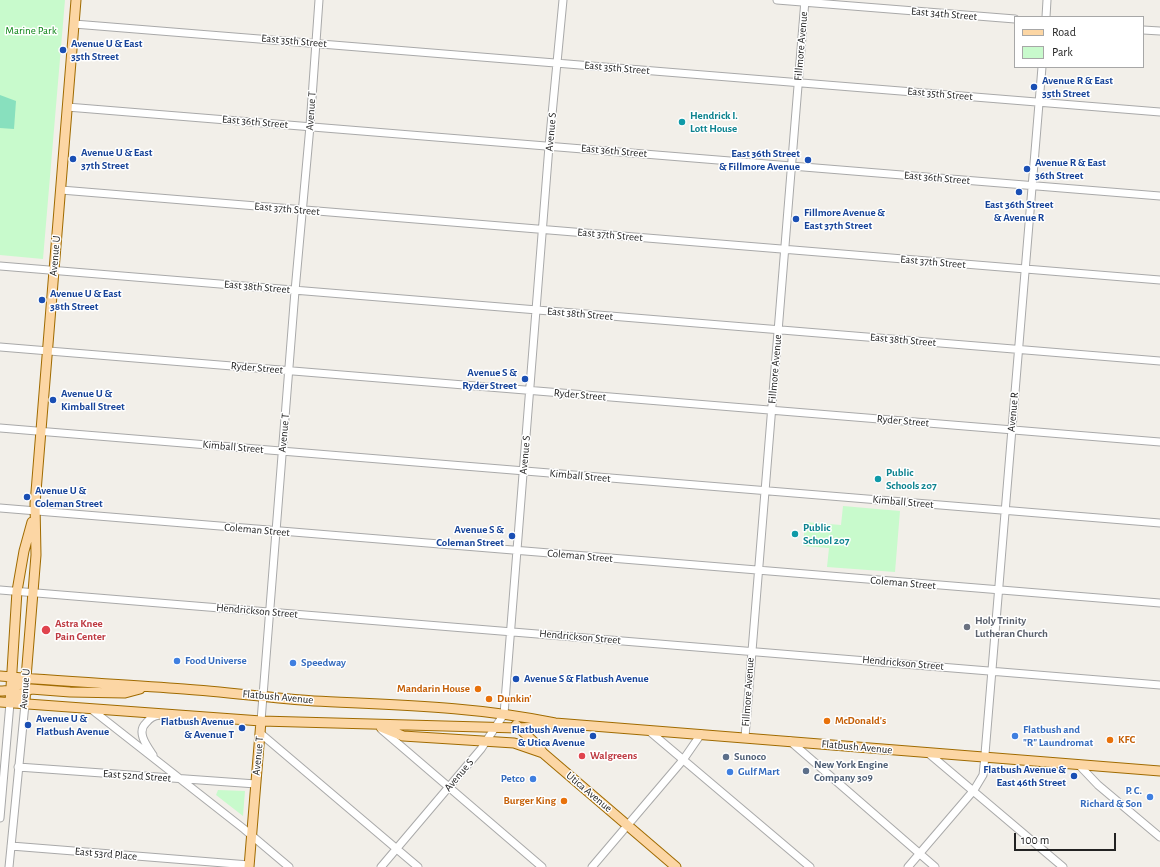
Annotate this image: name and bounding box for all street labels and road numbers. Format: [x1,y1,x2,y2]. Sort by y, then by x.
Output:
street label: East 34th Street [910,5,978,23]
street label: Fillmore Avenue [791,11,811,81]
street label: East 35th Street [261,32,327,50]
street label: East 35th Street [584,59,650,77]
street label: East 35th Street [907,85,973,103]
street label: Avenue T [303,91,319,131]
street label: Avenue S [543,112,559,152]
street label: East 36th Street [221,113,289,131]
street label: East 36th Street [580,142,648,160]
street label: East 36th Street [903,169,971,187]
street label: East 37th Street [254,200,320,218]
street label: East 37th Street [577,226,643,244]
street label: Avenue U [47,235,63,277]
street label: East 37th Street [900,253,966,271]
street label: East 38th Street [223,278,291,296]
street label: East 38th Street [546,305,614,323]
street label: East 38th Street [869,331,937,349]
street label: Fillmore Avenue [765,334,785,404]
street label: Ryder Street [230,359,284,377]
street label: Ryder Street [553,386,607,404]
street label: Avenue R [1005,392,1021,432]
street label: Ryder Street [876,412,930,430]
street label: Avenue T [276,413,292,453]
street label: Avenue S [517,435,533,475]
street label: Kimball Street [202,438,264,456]
street label: Kimball Street [549,467,611,485]
street label: Kimball Street [872,493,934,511]
street label: Coleman Street [224,521,290,539]
street label: Coleman Street [547,547,613,565]
street label: Coleman Street [870,574,936,592]
street label: Hendrickson Street [216,601,298,621]
street label: Hendrickson Street [539,627,621,647]
street label: Hendrickson Street [862,653,944,673]
street label: Fillmore Avenue [739,657,757,727]
street label: Avenue U [17,668,33,710]
street label: Flatbush Avenue [242,687,314,707]
street label: Avenue T [250,736,266,776]
street label: Flatbush Avenue [821,737,893,757]
street label: Avenue S [441,756,477,794]
street label: East 52nd Street [103,767,171,785]
street label: Utica Avenue [563,769,615,815]
street label: East 53rd Place [74,845,138,863]

